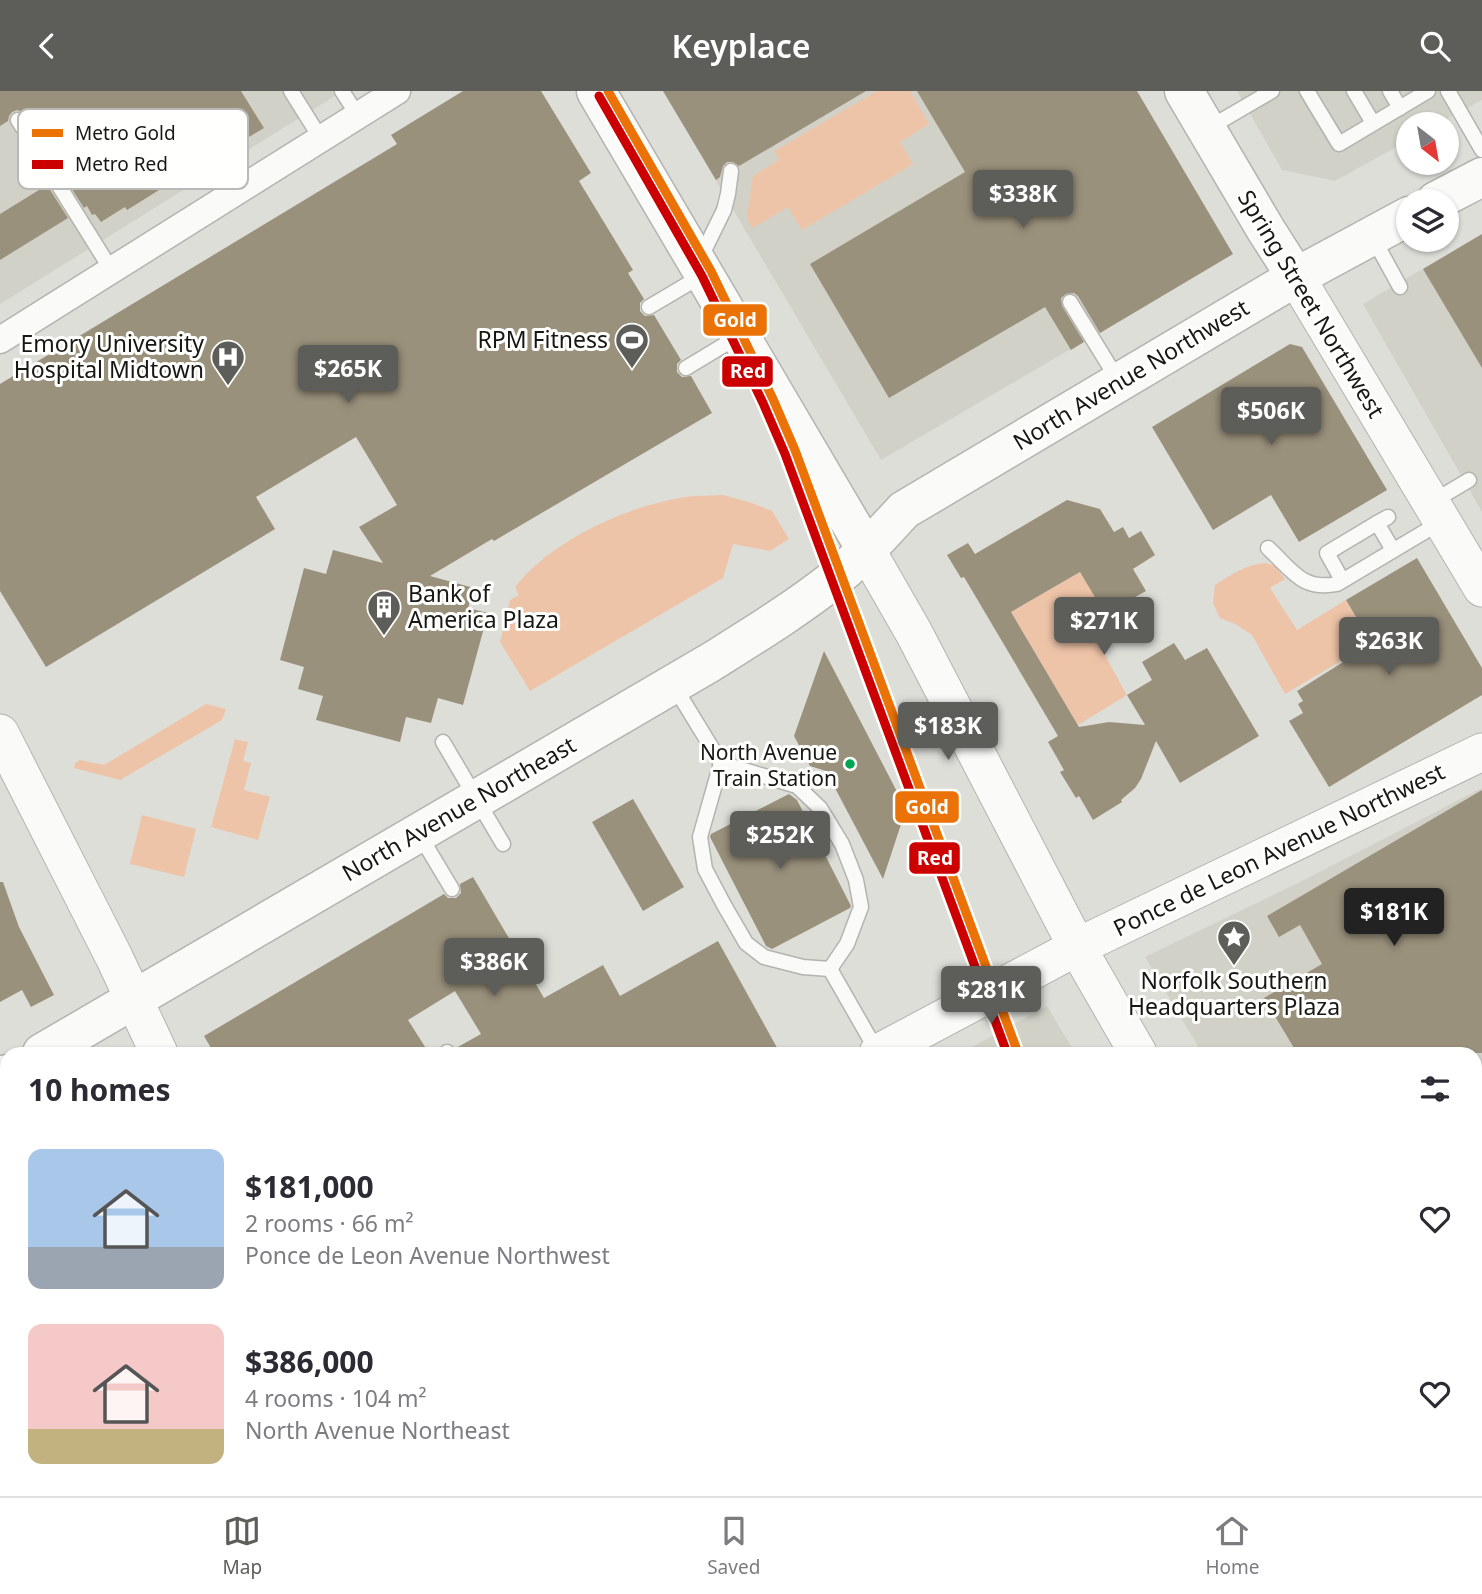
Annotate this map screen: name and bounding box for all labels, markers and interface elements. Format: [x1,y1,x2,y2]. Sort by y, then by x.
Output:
text: Keyplace [672,24,810,67]
icon: back [28,27,66,65]
icon: search [1416,27,1454,65]
legend [18,109,248,189]
north arrow [1396,112,1460,175]
map controls [1396,112,1459,252]
text: Metro Gold [75,120,176,146]
text: Metro Red [75,151,168,177]
pin: $338K [974,171,1072,230]
text: $338K [989,177,1057,209]
street label: Spring Street Northwest [1231,184,1393,423]
button: layers [1396,189,1459,252]
street label: North Avenue Northwest [1007,291,1254,457]
line badge: Gold [702,303,768,337]
text: Gold [713,307,757,333]
sports icon: RPM Fitness [613,321,651,370]
place label: RPM Fitness [478,323,608,355]
place label: Emory University Hospital Midtown [14,327,204,385]
hospital icon: Emory University Hospital Midtown [209,338,247,387]
pin: $265K [299,345,397,405]
text: $265K [314,352,382,384]
line badge: Red [721,355,774,388]
text: Red [730,358,766,384]
pin: $506K [1222,387,1320,447]
text: $506K [1237,394,1305,426]
place label: Bank of America Plaza [408,577,559,635]
building icon: Bank of America Plaza [365,588,403,637]
pin: $271K [1055,597,1153,657]
text: $271K [1070,604,1138,636]
pin: $263K [1340,617,1438,677]
text: $263K [1355,624,1423,656]
pin: $183K [899,703,997,762]
text: $183K [914,709,982,741]
street label: North Avenue Northeast [336,728,581,888]
place label: North Avenue Train Station [700,738,837,792]
street label: Ponce de Leon Avenue Northwest [1108,755,1450,943]
marker: North Avenue Train Station [843,757,857,771]
line badge: Gold [894,790,960,824]
text: Gold [905,794,949,820]
pin: $252K [731,811,829,871]
text: $252K [746,818,814,850]
line badge: Red [908,841,961,875]
text: Red [917,845,953,871]
pin: $181K [1345,889,1443,948]
text: $181K [1360,895,1428,927]
place icon: Norfolk Southern Headquarters Plaza [1215,918,1253,967]
pin: $386K [445,939,543,998]
text: $386K [460,945,528,977]
place label: Norfolk Southern Headquarters Plaza [1128,964,1340,1022]
pin: $281K [942,967,1040,1026]
text: $281K [957,973,1025,1005]
text: 10 homes [28,1069,171,1110]
icon: filters [1416,1070,1454,1108]
text: $181,000 [245,1166,374,1207]
icon: home [84,1177,168,1261]
icon: heart [1416,1200,1454,1238]
text: 2 rooms · 66 m² [245,1207,414,1239]
text: Ponce de Leon Avenue Northwest [245,1239,610,1271]
text: $386,000 [245,1341,374,1382]
icon: home [84,1352,168,1436]
icon: heart [1416,1375,1454,1413]
text: 4 rooms · 104 m² [245,1382,427,1414]
text: North Avenue Northeast [245,1414,510,1446]
tab: Map [223,1512,262,1580]
tab: Saved [707,1512,760,1580]
tab: Home [1205,1512,1259,1580]

